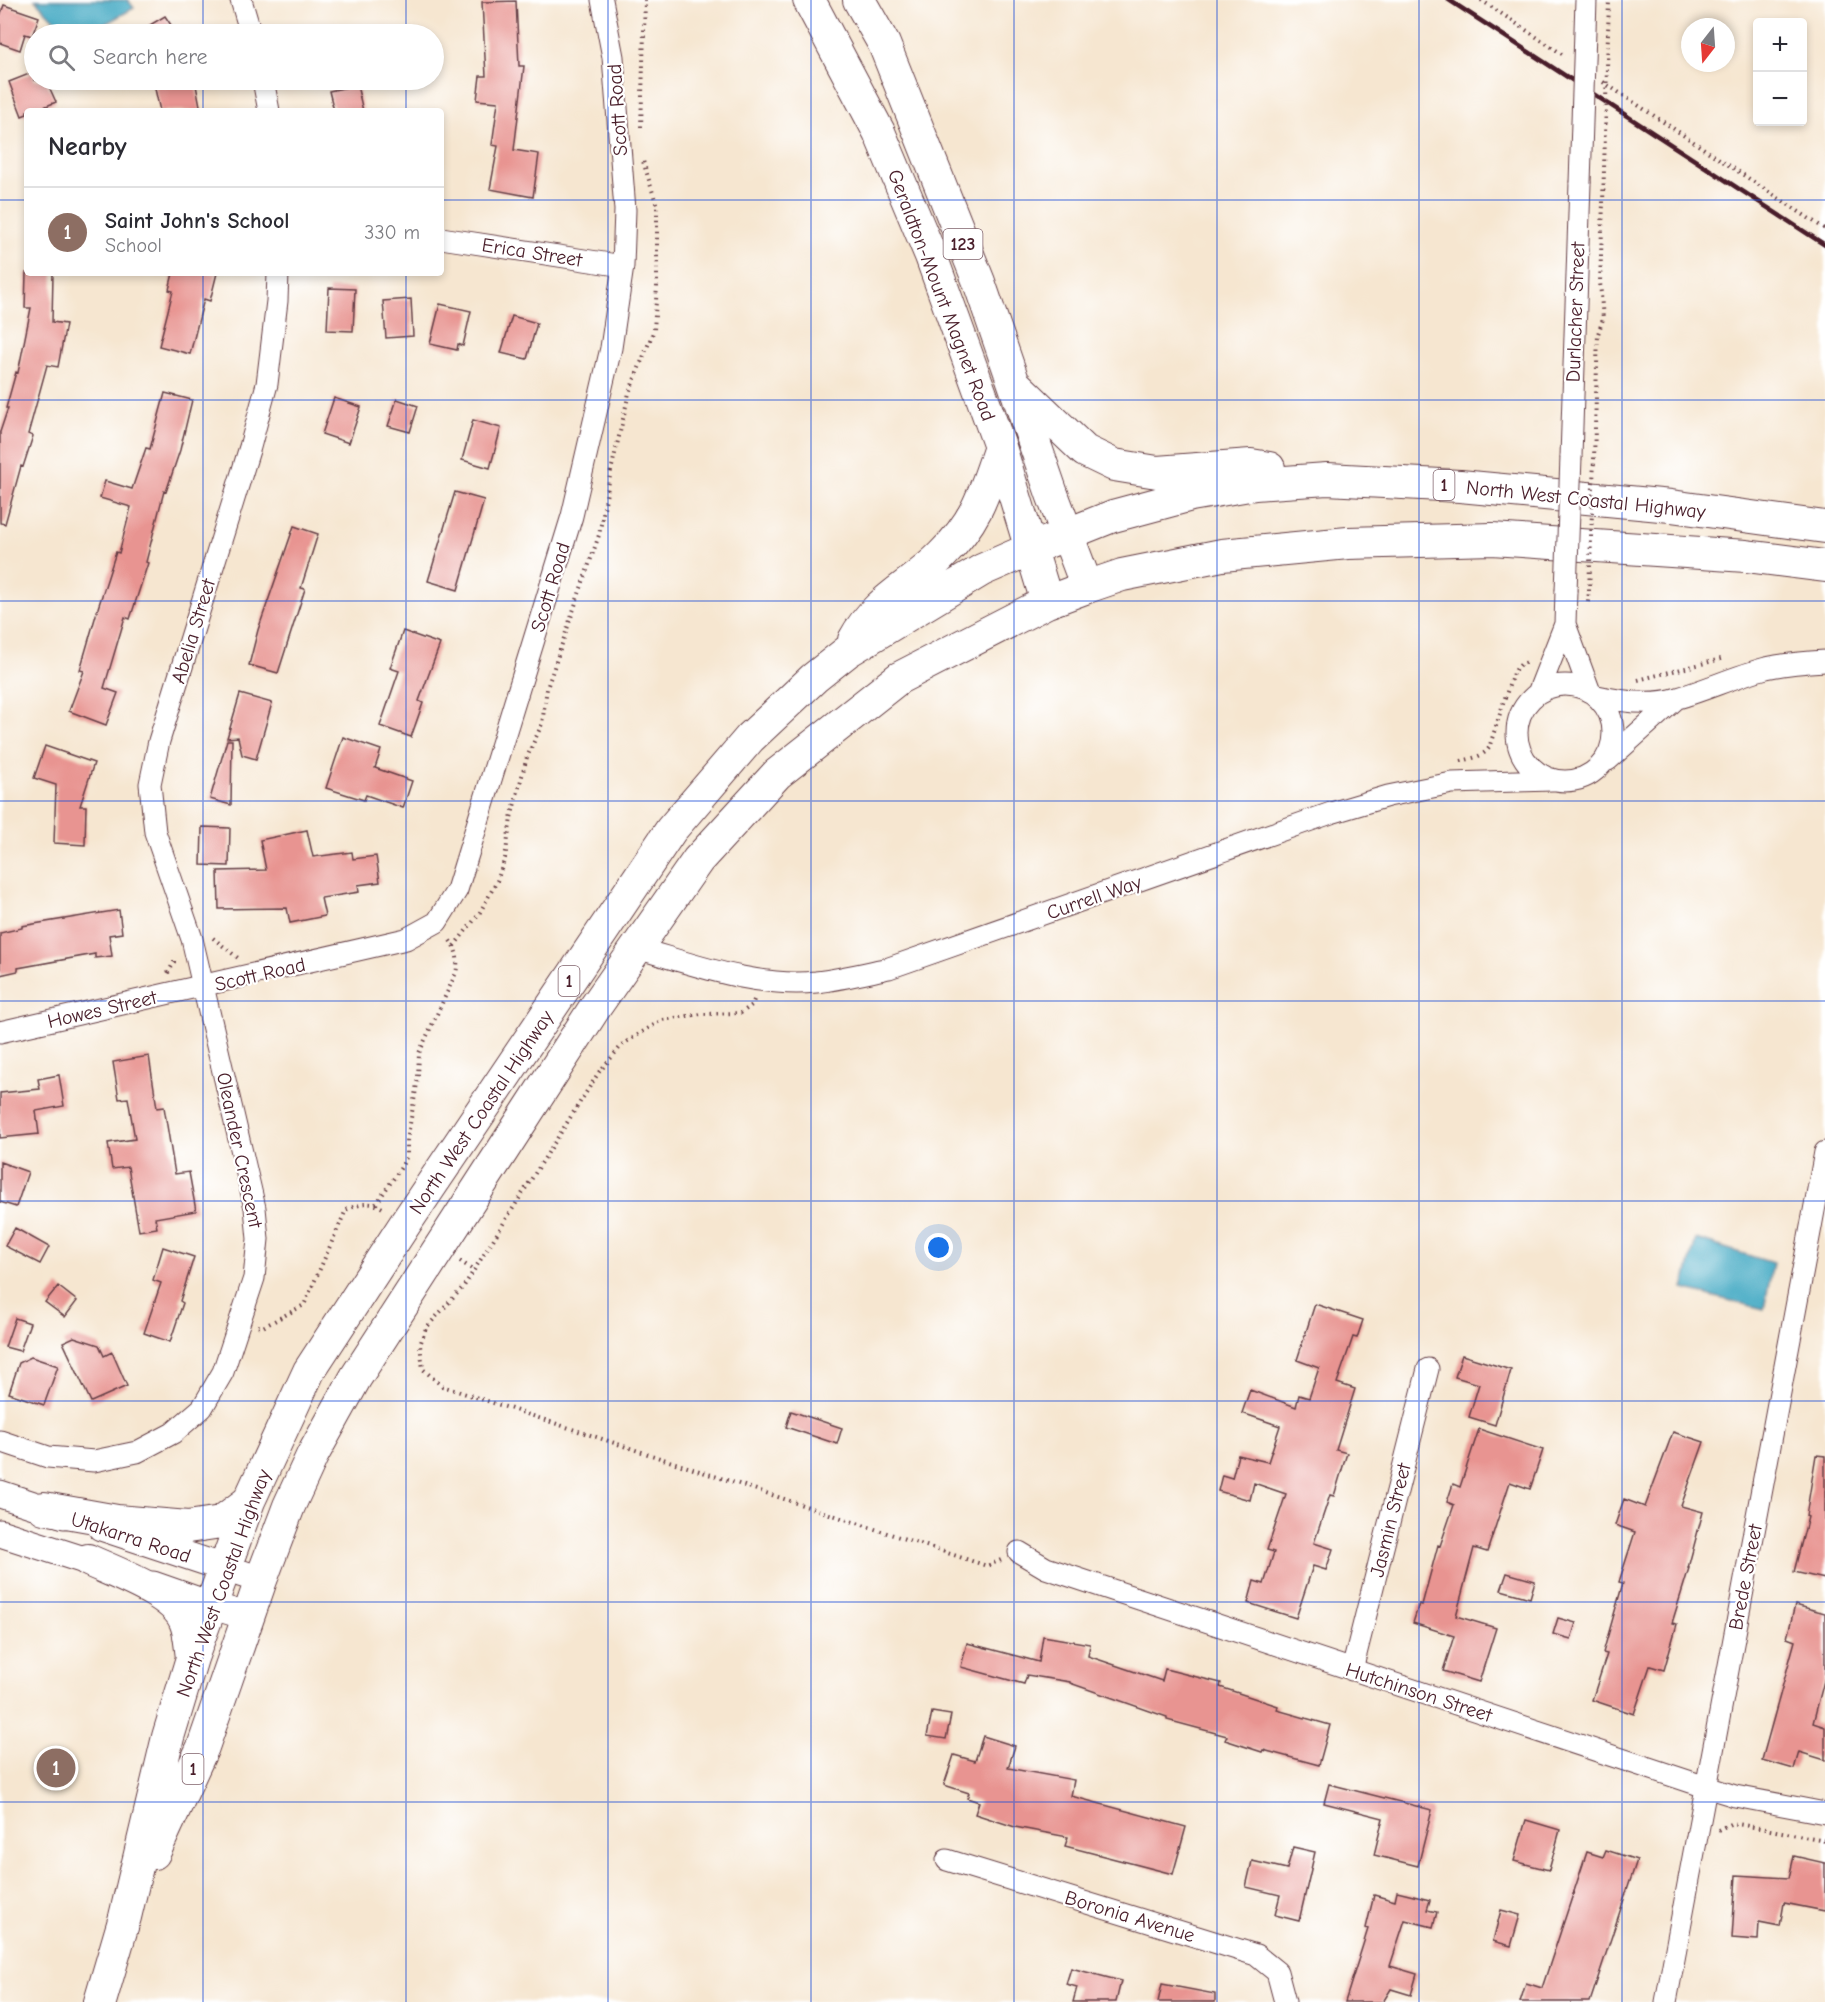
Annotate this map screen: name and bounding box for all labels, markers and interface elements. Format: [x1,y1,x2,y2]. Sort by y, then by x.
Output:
north arrow [1681,18,1735,72]
map controls [1753,18,1807,126]
button: + [1753,18,1807,72]
search box [24,24,444,90]
icon: search [45,41,78,74]
text: Search here [93,44,208,70]
street label: Scott Road [603,63,632,157]
button: − [1753,72,1807,126]
text: Nearby [48,132,127,162]
street label: Geraldton-Mount Magnet Road [883,166,1000,424]
text: Saint John's School [105,208,289,234]
text: 1 [64,221,71,244]
text: 330 m [364,221,420,244]
road number: 123 [944,229,982,259]
street label: Erica Street [480,233,585,272]
text: School [105,234,162,257]
street label: Durlacher Street [1562,240,1589,383]
road number: 1 [1434,470,1454,500]
street label: North West Coastal Highway [1465,475,1707,524]
street label: Scott Road [526,540,575,635]
street label: Abelia Street [167,575,221,686]
street label: Currell Way [1044,871,1145,924]
street label: Scott Road [213,953,308,996]
road number: 1 [558,966,580,996]
street label: Howes Street [45,985,160,1033]
street label: North West Coastal Highway [405,1006,558,1218]
street label: Oleander Crescent [212,1070,267,1231]
your location [924,1233,953,1262]
street label: Jasmin Street [1365,1459,1416,1580]
street label: North West Coastal Highway [171,1466,275,1700]
street label: Utakarra Road [68,1507,194,1568]
street label: Brede Street [1724,1521,1767,1632]
street label: Hutchinson Street [1343,1658,1496,1727]
pin: 1 [36,1746,76,1790]
road number: 1 [182,1754,204,1784]
street label: Boronia Avenue [1062,1886,1198,1947]

